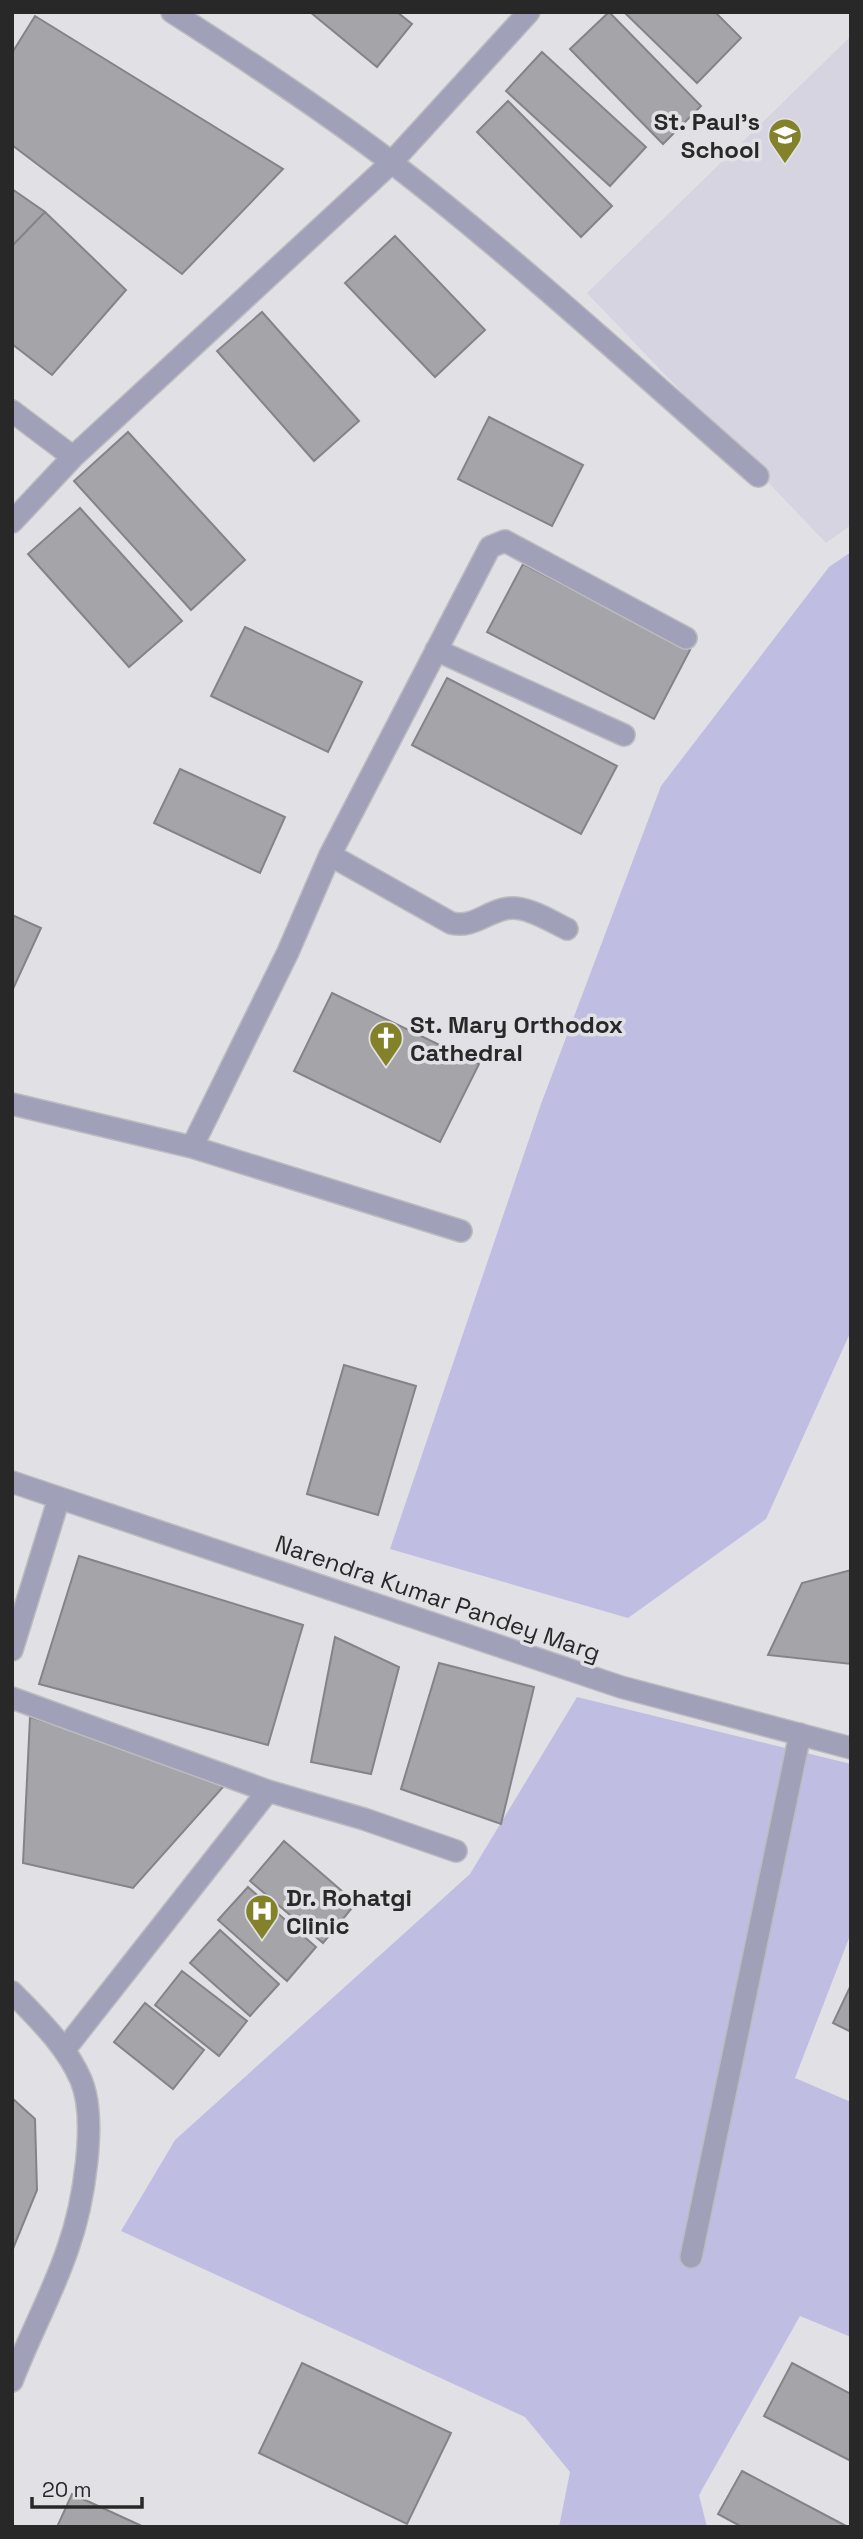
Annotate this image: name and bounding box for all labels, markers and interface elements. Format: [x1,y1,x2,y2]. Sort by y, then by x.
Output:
place label: St. Paul's School [654,106,760,165]
school or university icon: St. Paul's School [766,116,804,165]
place label: St. Mary Orthodox Cathedral [410,1009,623,1068]
church icon: St. Mary Orthodox Cathedral [367,1019,405,1068]
street label: Narendra Kumar Pandey Marg [271,1528,605,1668]
place label: Dr. Rohatgi Clinic [286,1882,412,1941]
hospital icon: Dr. Rohatgi Clinic [243,1892,281,1941]
scale bar [32,2466,142,2510]
text: 20 m [42,2476,92,2503]

